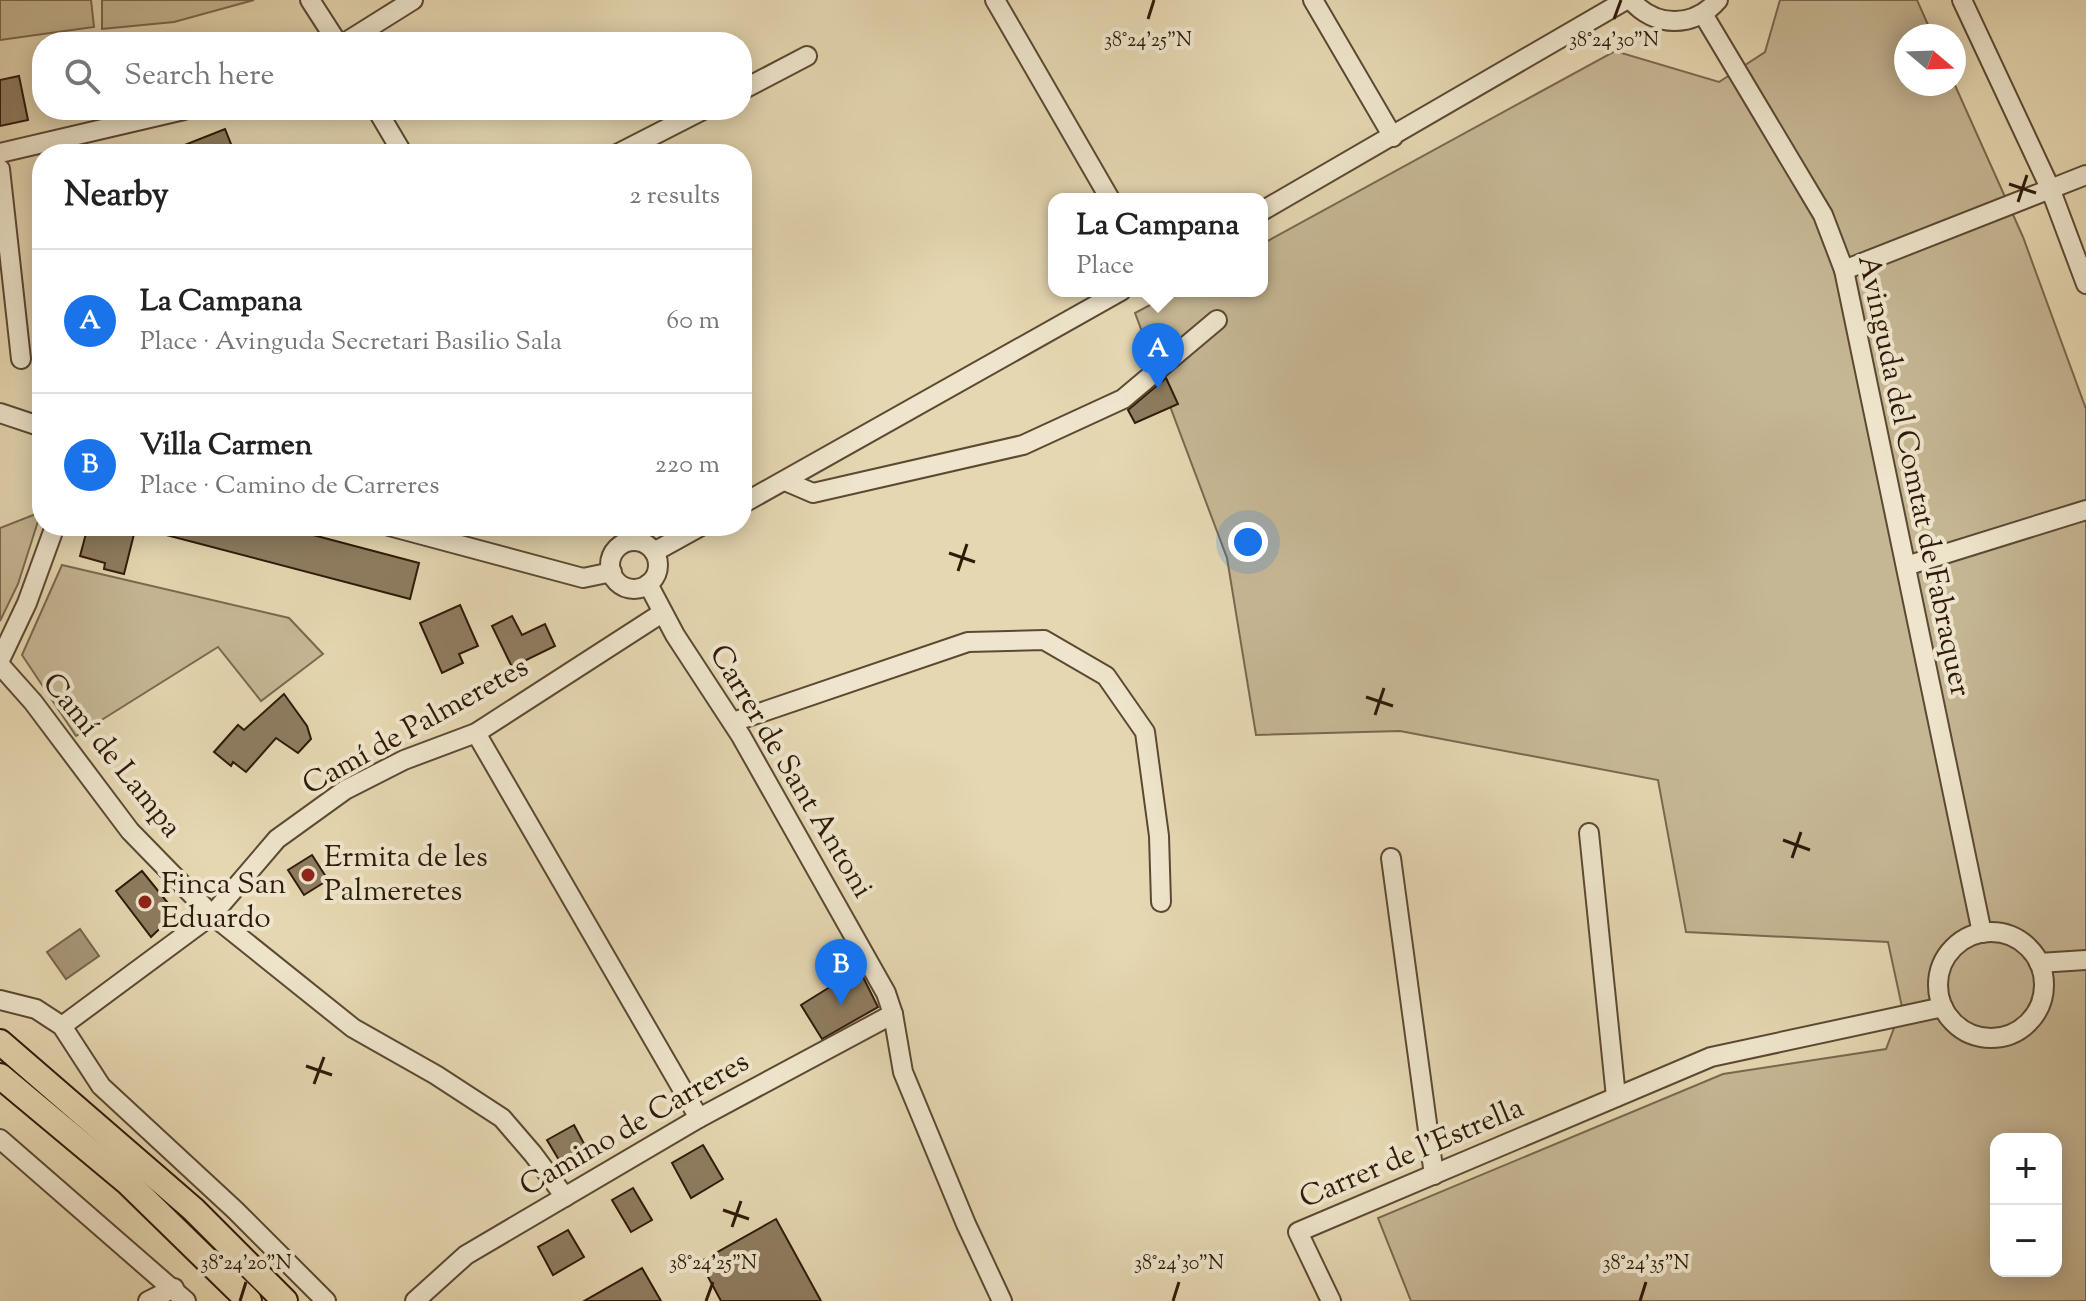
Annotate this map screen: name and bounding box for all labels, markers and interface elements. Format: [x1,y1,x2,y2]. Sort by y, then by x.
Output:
north arrow [1894,24,1966,96]
text: 38°24'25"N [1104,27,1192,56]
text: 38°24'30"N [1569,27,1659,56]
search box [32,32,752,120]
icon: search [60,54,104,98]
text: Search here [124,55,274,98]
text: Nearby [64,172,169,221]
text: 2 results [629,178,720,215]
popup [1048,193,1268,297]
text: La Campana [1077,205,1239,248]
text: Place [1077,248,1134,285]
street label: Avinguda del Comtat de Fabraquer [1845,251,1981,701]
text: La Campana [140,281,302,324]
text: A [79,303,101,340]
text: 60 m [666,303,720,340]
pin: A [1132,323,1184,389]
text: Place · Avinguda Secretari Basilio Sala [140,324,562,361]
text: Villa Carmen [140,425,313,468]
text: B [82,447,98,484]
text: 220 m [655,447,720,484]
text: Place · Camino de Carreres [140,468,439,505]
your location [1228,522,1268,562]
street label: Carrer de Sant Antoni [697,637,883,907]
street label: Camí de Palmeretes [295,647,537,807]
street label: Camí de Lampa [31,664,191,848]
place label: Ermita de les Palmeretes [324,837,488,914]
place label: Finca San Eduardo [161,864,287,941]
marker: Ermita de les Palmeretes [299,866,317,884]
marker: Finca San Eduardo [136,893,154,911]
pin: B [815,939,867,1005]
street label: Camino de Carreres [512,1042,758,1208]
street label: Carrer de l'Estrella [1293,1087,1531,1221]
map controls [1990,1133,2062,1277]
button: + [1990,1133,2062,1205]
button: − [1990,1205,2062,1277]
text: 38°24'20"N [200,1250,292,1279]
text: 38°24'25"N [669,1250,757,1279]
text: 38°24'30"N [1134,1250,1224,1279]
text: 38°24'35"N [1602,1250,1690,1279]

